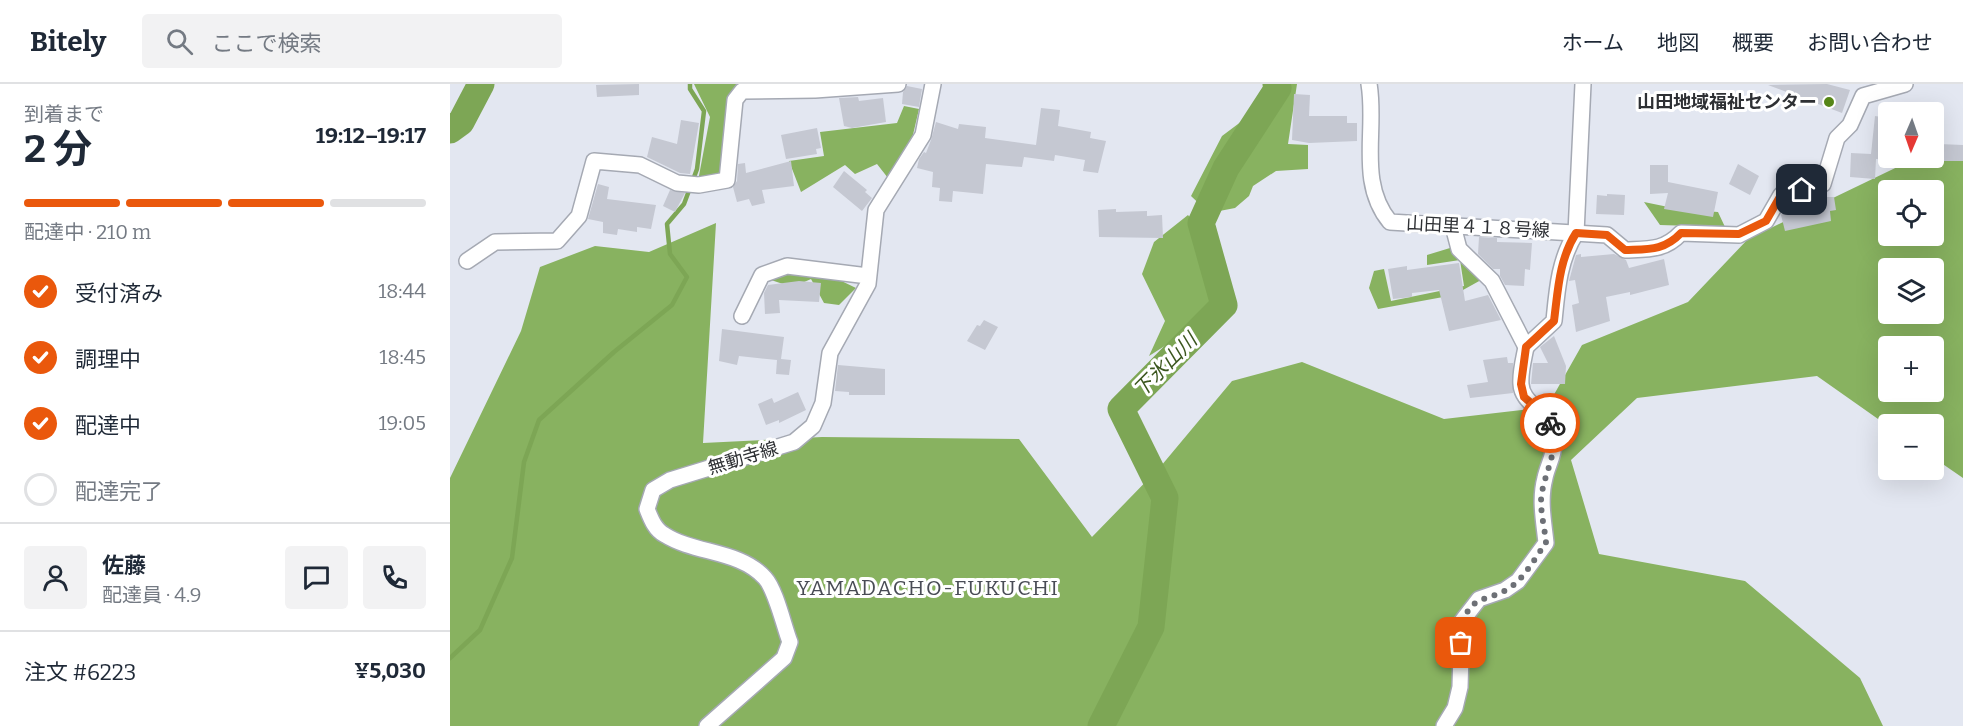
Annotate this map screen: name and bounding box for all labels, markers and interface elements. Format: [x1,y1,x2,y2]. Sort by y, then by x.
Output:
search box [142,14,562,68]
text: Bitely [30,25,106,58]
icon: search [163,25,196,58]
text: ここで検索 [211,30,321,57]
text: ホーム [1562,30,1624,56]
text: 地図 [1657,30,1699,56]
text: 概要 [1732,30,1774,56]
text: お問い合わせ [1807,30,1933,56]
place label: 山田地域福祉センター [1637,91,1817,113]
marker: 山田地域福祉センター [1822,95,1836,109]
text: 到着まで [24,102,104,126]
north arrow [1878,102,1944,168]
map controls [1878,102,1944,480]
text: 19:12–19:17 [315,122,426,149]
text: 2 分 [24,126,92,172]
pin [1776,164,1827,215]
icon: home [1785,173,1818,206]
button: locate [1878,180,1944,246]
street label: 山田里４１８号線 [1406,212,1550,242]
text: 配達中 · 210 m [24,220,151,244]
button: layers [1878,258,1944,324]
icon: check [24,275,57,308]
text: 18:44 [378,279,426,303]
text: 受付済み [75,280,163,307]
water label: 下氷山川 [1128,327,1203,402]
button: + [1878,336,1944,402]
icon: check [24,341,57,374]
text: 18:45 [379,345,426,369]
text: 調理中 [75,346,141,373]
courier [1520,393,1580,453]
icon: check [24,407,57,440]
icon: bike [1534,407,1567,440]
text: 19:05 [378,411,426,435]
text: 配達中 [75,412,141,439]
button: − [1878,414,1944,480]
street label: 無動寺線 [705,437,781,479]
text: 配達完了 [75,478,163,505]
button: person [24,546,87,609]
button: chat [285,546,348,609]
button: phone [363,546,426,609]
text: 佐藤 [102,552,146,579]
district label: YAMADACHO-FUKUCHI [797,575,1059,601]
text: 配達員 · 4.9 [102,583,201,607]
pin [1435,617,1486,668]
icon: bag [1444,626,1477,659]
text: ¥5,030 [354,657,426,684]
text: 注文 #6223 [24,659,136,686]

